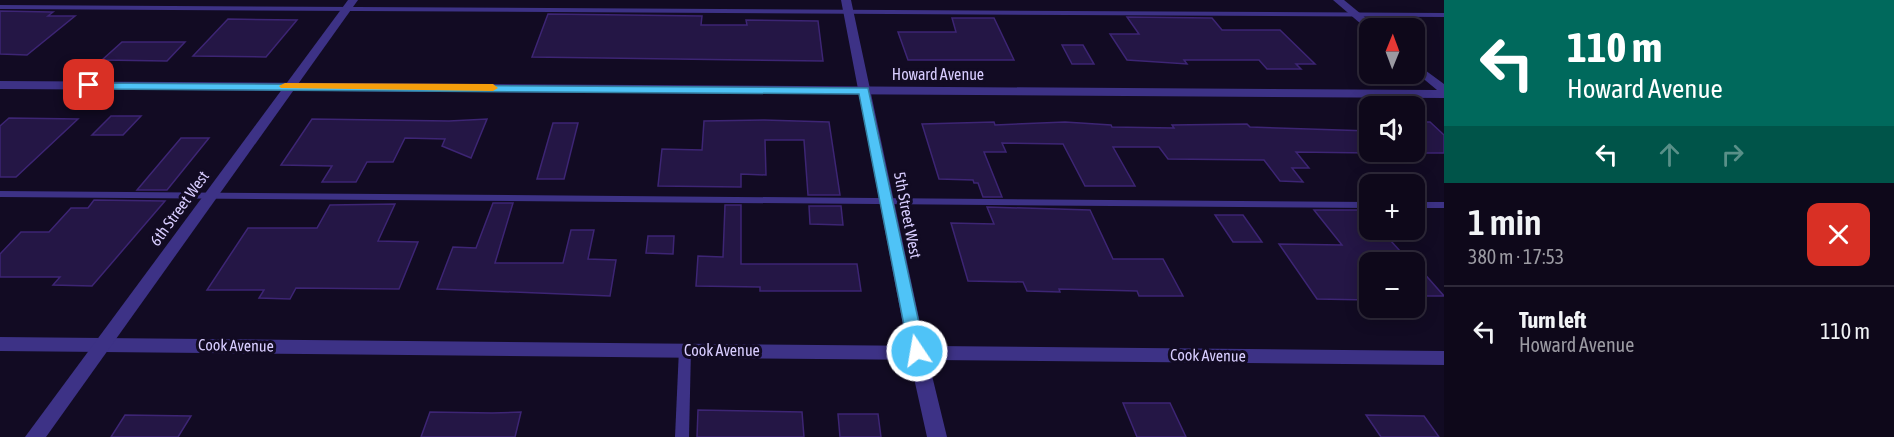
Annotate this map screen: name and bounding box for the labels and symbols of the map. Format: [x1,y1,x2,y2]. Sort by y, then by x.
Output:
north arrow [1359,18,1425,84]
pin [63,59,114,110]
street label: Howard Avenue [892,65,984,83]
street label: 6th Street West [146,167,212,249]
street label: 5th Street West [891,170,925,260]
position arrow [885,319,949,383]
street label: Cook Avenue [198,335,274,355]
street label: Cook Avenue [684,341,760,359]
street label: Cook Avenue [1170,345,1246,365]

